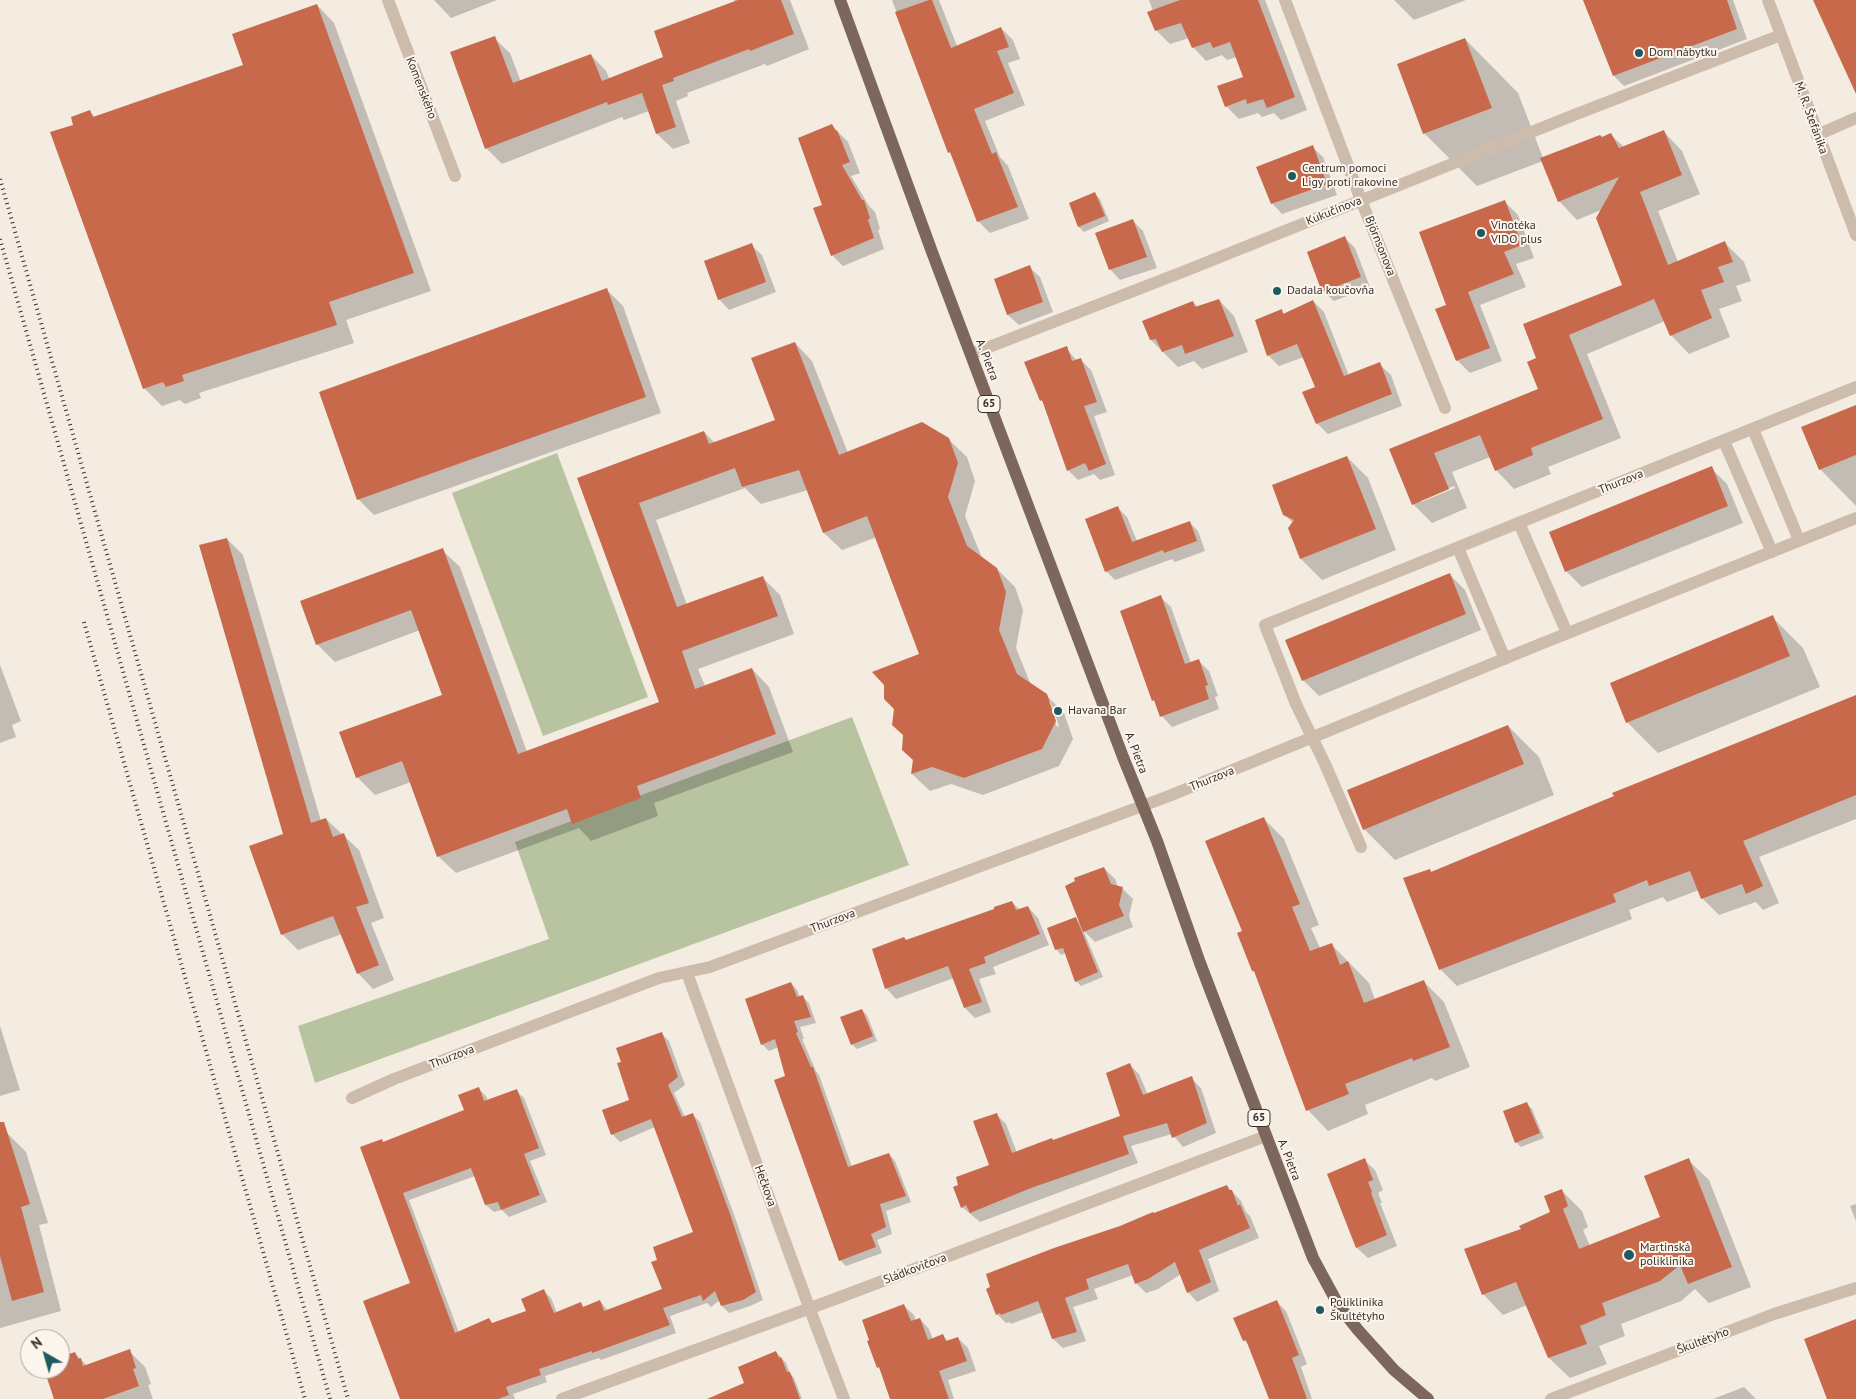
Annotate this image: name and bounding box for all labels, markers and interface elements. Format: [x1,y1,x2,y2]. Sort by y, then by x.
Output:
place label: Dom nábytku [1649,46,1717,60]
marker: Dom nábytku [1633,47,1645,59]
street label: Komenského [403,55,439,121]
street label: M. R. Štefánika [1791,80,1831,156]
place label: Centrum pomoci Ligy proti rakovine [1302,162,1398,190]
marker: Centrum pomoci Ligy proti rakovine [1286,170,1298,182]
street label: Kukučínova [1304,193,1364,229]
street label: Björnsonova [1361,214,1399,278]
place label: Vinotéka VIDO plus [1491,219,1542,247]
marker: Vinotéka VIDO plus [1475,227,1487,239]
place label: Dadala koučovňa [1287,284,1374,298]
marker: Dadala koučovňa [1271,285,1283,297]
street label: A. Pietra [973,337,1001,383]
road number: 65 [978,396,1000,412]
street label: Thurzova [1597,467,1645,497]
place label: Havana Bar [1068,704,1127,718]
marker: Havana Bar [1052,705,1064,717]
street label: A. Pietra [1122,730,1150,776]
street label: Thurzova [1188,764,1236,794]
street label: Thurzova [808,906,858,936]
street label: Thurzova [427,1042,477,1072]
road number: 65 [1248,1110,1270,1126]
street label: A. Pietra [1275,1137,1303,1183]
street label: Hečkova [751,1163,779,1209]
place label: Martinská poliklinika [1640,1241,1694,1269]
marker: Martinská poliklinika [1622,1248,1636,1262]
street label: Sládkovičova [881,1250,949,1288]
place label: Poliklinika Škultétyho [1330,1296,1385,1324]
marker: Poliklinika Škultétyho [1314,1304,1326,1316]
street label: Škultétyho [1675,1324,1731,1358]
north arrow [20,1329,70,1379]
text: N [27,1333,46,1353]

